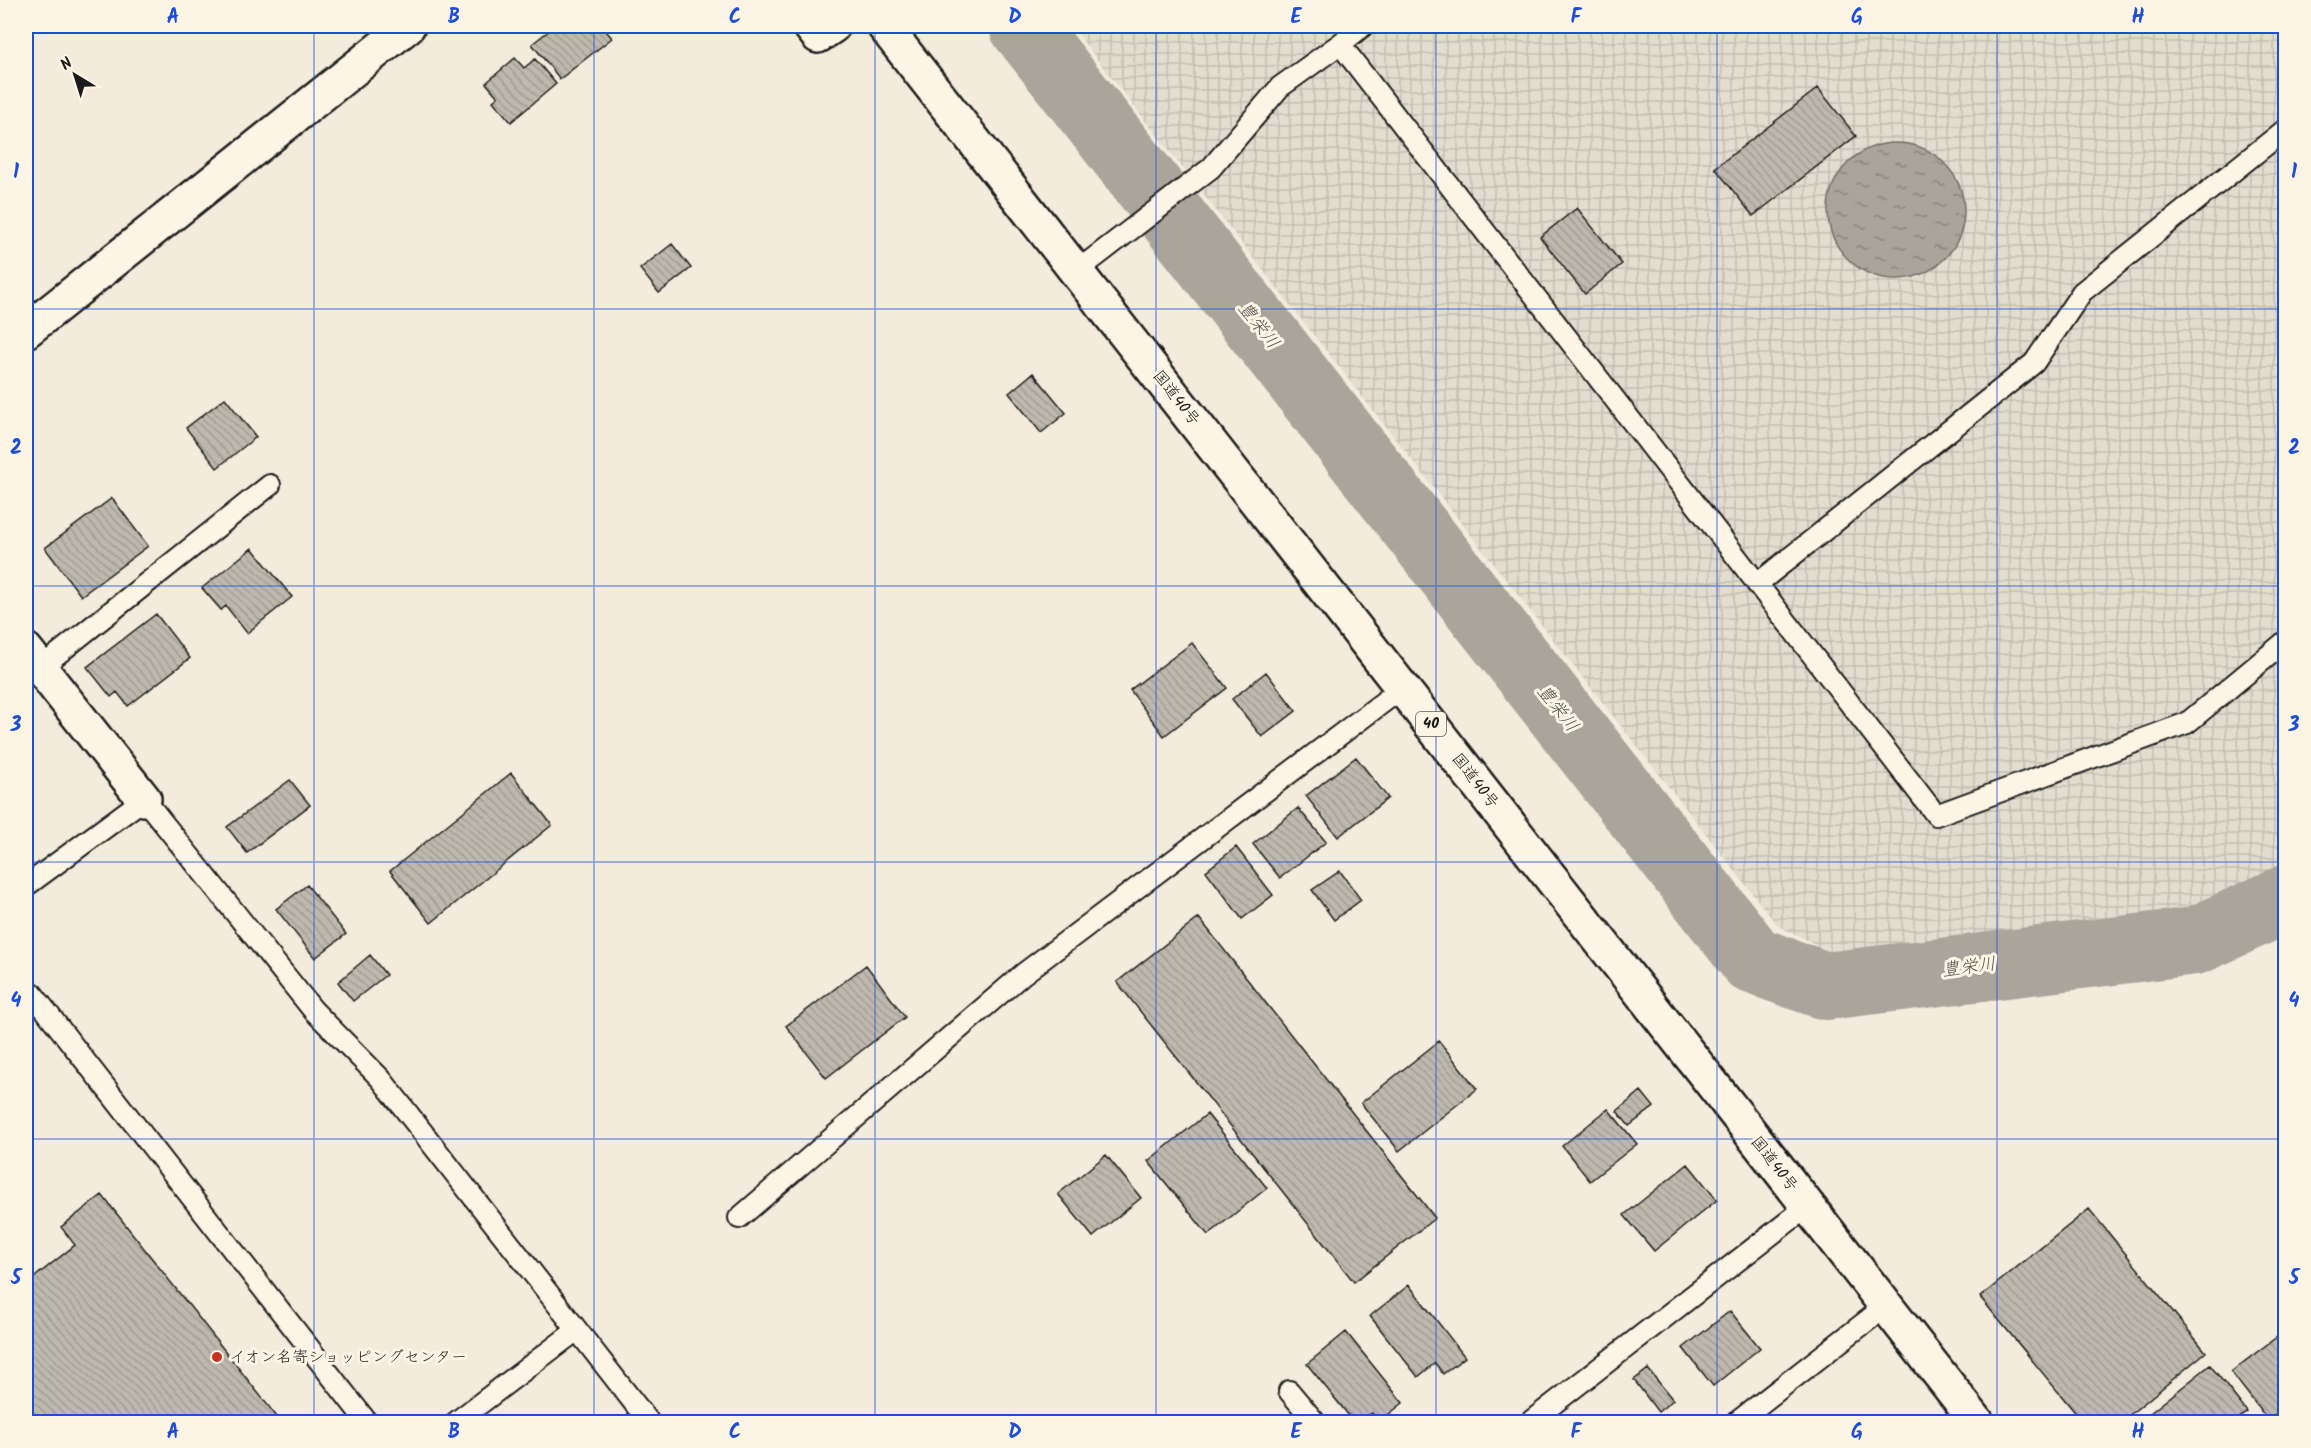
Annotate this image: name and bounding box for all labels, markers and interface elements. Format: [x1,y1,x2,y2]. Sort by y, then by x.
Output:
text: A [167,2,179,34]
text: B [448,2,460,34]
text: C [729,2,741,34]
text: D [1008,2,1022,34]
text: E [1290,2,1302,34]
text: F [1571,2,1583,34]
text: G [1851,2,1863,34]
text: H [2131,2,2145,34]
north arrow [45,45,105,105]
text: N [55,51,78,77]
text: 1 [13,157,19,189]
text: 1 [2291,157,2297,189]
water label: 豊栄川 [1230,296,1286,356]
street label: 国道40号 [1146,365,1206,431]
text: 2 [10,433,22,465]
text: 2 [2288,433,2300,465]
water label: 豊栄川 [1529,679,1585,739]
text: 3 [10,710,22,742]
text: 3 [2288,710,2300,742]
road number: 40 [1416,712,1446,736]
street label: 国道40号 [1445,748,1505,814]
water label: 豊栄川 [1940,950,1998,986]
text: 4 [11,986,22,1018]
text: 4 [2289,986,2300,1018]
street label: 国道40号 [1744,1131,1804,1197]
text: 5 [10,1263,23,1295]
text: 5 [2288,1263,2301,1295]
place label: イオン名寄ショッピングセンター [229,1345,467,1370]
marker: イオン名寄ショッピングセンター [210,1350,224,1364]
text: A [167,1417,179,1448]
text: B [448,1417,460,1448]
text: C [729,1417,741,1448]
text: D [1008,1417,1022,1448]
text: E [1290,1417,1302,1448]
text: F [1571,1417,1583,1448]
text: G [1851,1417,1863,1448]
text: H [2131,1417,2145,1448]

